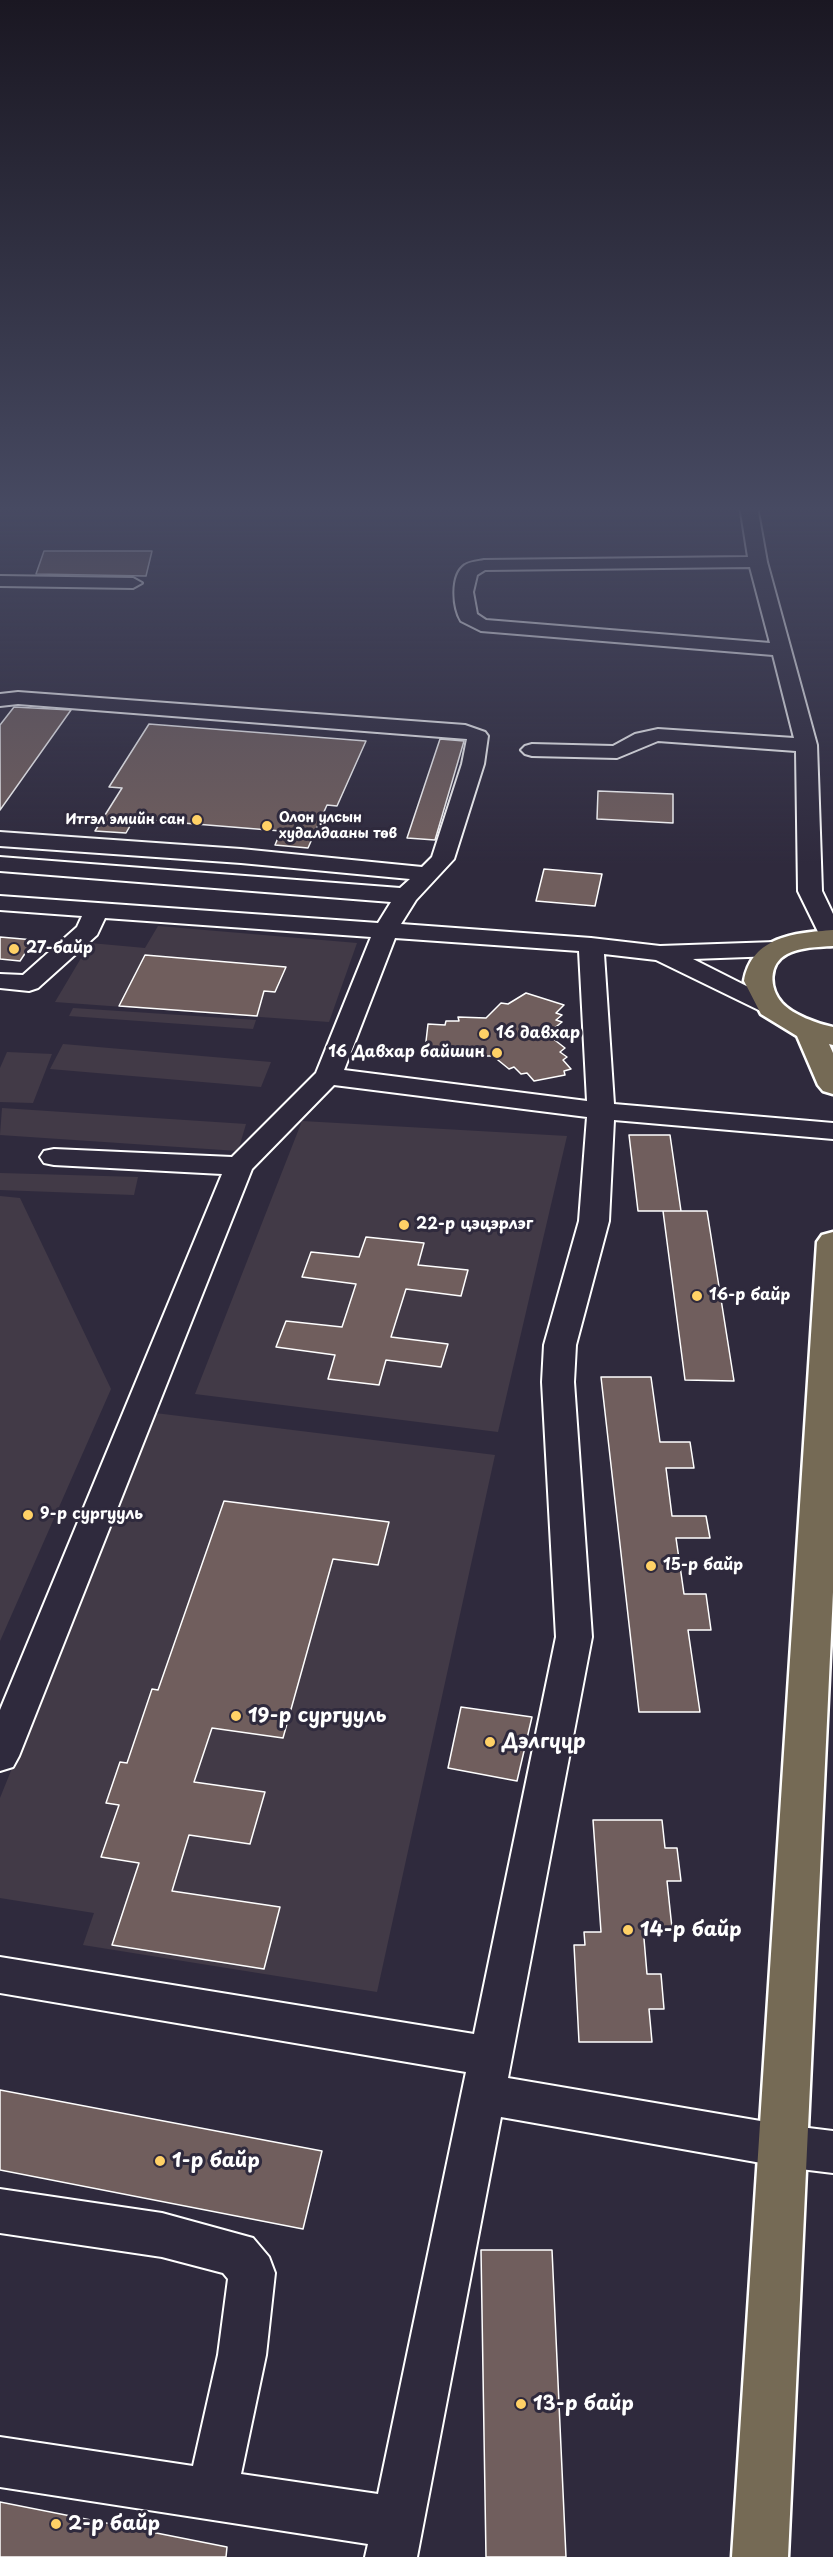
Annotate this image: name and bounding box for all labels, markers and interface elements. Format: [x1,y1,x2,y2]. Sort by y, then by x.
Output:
place label: Олон улсын худалдааны төв [279,810,397,843]
place label: Итгэл эмийн сан [65,812,185,828]
marker: Итгэл эмийн сан [190,813,204,827]
marker: Олон улсын худалдааны төв [260,819,274,833]
place label: 27-байр [26,939,93,959]
marker: 27-байр [7,942,21,956]
place label: 16 давхар [496,1024,580,1044]
marker: 16 давхар [477,1027,491,1041]
place label: 16 Давхар байшин [328,1043,485,1063]
marker: 16 Давхар байшин [490,1046,504,1060]
place label: 22-р цэцэрлэг [416,1215,533,1235]
marker: 22-р цэцэрлэг [397,1218,411,1232]
place label: 16-р байр [709,1286,790,1306]
marker: 16-р байр [690,1289,704,1303]
place label: 9-р сургууль [40,1505,143,1525]
marker: 9-р сургууль [21,1508,35,1522]
place label: 15-р байр [663,1556,743,1576]
marker: 15-р байр [644,1559,658,1573]
place label: 19-р сургууль [248,1704,386,1728]
marker: 19-р сургууль [229,1709,243,1723]
place label: Дэлгүүр [502,1730,585,1754]
marker: Дэлгүүр [483,1735,497,1749]
place label: 14-р байр [640,1918,742,1942]
marker: 14-р байр [621,1923,635,1937]
place label: 1-р байр [172,2149,260,2173]
marker: 1-р байр [153,2154,167,2168]
place label: 13-р байр [533,2392,634,2416]
marker: 13-р байр [514,2397,528,2411]
place label: 2-р байр [68,2512,160,2536]
marker: 2-р байр [49,2517,63,2531]

